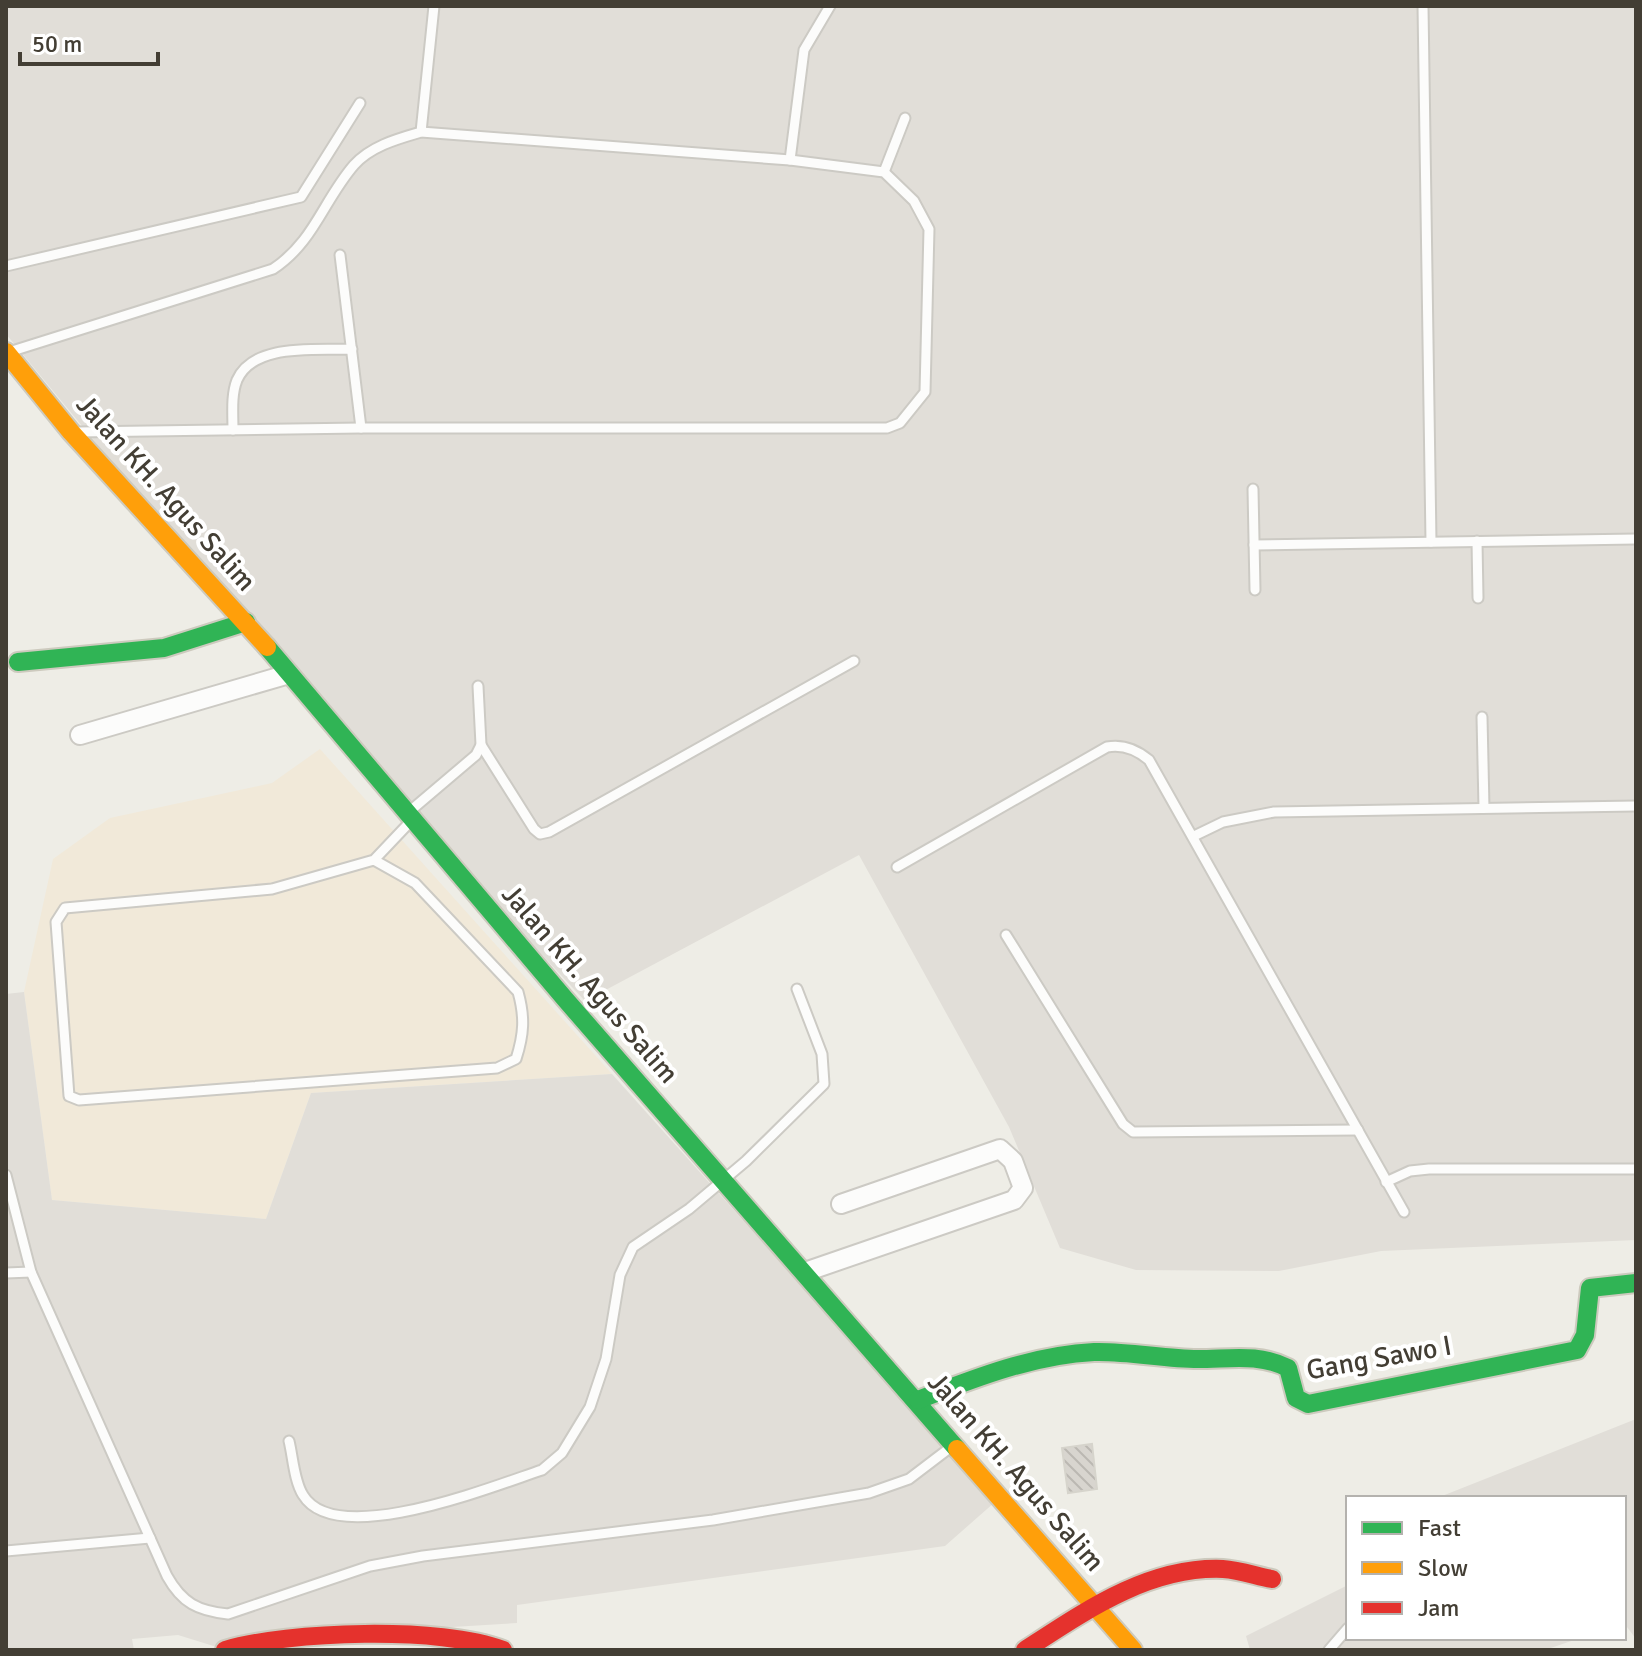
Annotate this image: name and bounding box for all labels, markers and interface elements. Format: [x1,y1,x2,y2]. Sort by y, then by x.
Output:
scale bar [20,16,158,66]
text: 50 m [32,29,82,59]
street label: Jalan KH. Agus Salim [69,388,263,598]
street label: Jalan KH. Agus Salim [494,878,686,1090]
street label: Gang Sawo I [1304,1329,1454,1387]
street label: Jalan KH. Agus Salim [920,1366,1112,1578]
legend [1346,1496,1626,1640]
text: Fast [1418,1513,1461,1543]
text: Slow [1418,1553,1468,1583]
text: Jam [1418,1593,1459,1623]

